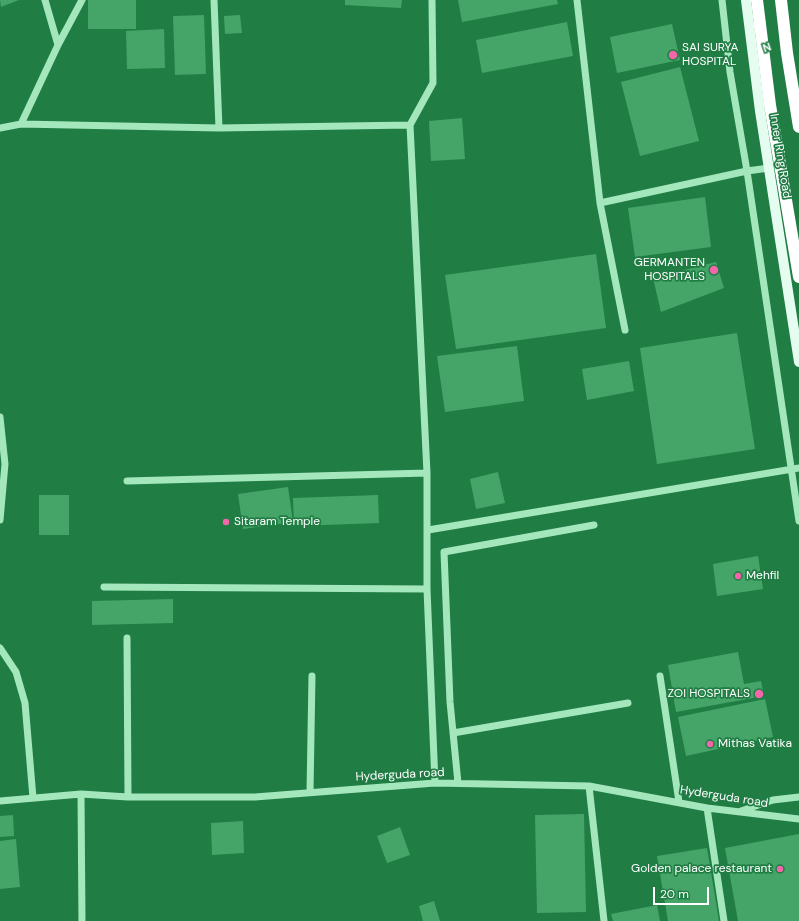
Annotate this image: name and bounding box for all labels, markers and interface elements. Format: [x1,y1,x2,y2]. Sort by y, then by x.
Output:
north arrow [743,16,783,56]
text: N [761,39,773,55]
place label: SAI SURYA HOSPITAL [682,41,739,69]
marker: SAI SURYA HOSPITAL [667,49,679,61]
street label: Inner Ring Road [766,113,794,199]
place label: GERMANTEN HOSPITALS [634,256,705,284]
marker: GERMANTEN HOSPITALS [708,264,720,276]
place label: Sitaram Temple [234,515,320,529]
marker: Sitaram Temple [221,517,231,527]
place label: Mehfil [746,569,779,583]
marker: Mehfil [733,571,743,581]
place label: ZOI HOSPITALS [668,687,750,701]
marker: ZOI HOSPITALS [753,688,765,700]
place label: Mithas Vatika [718,737,792,751]
marker: Mithas Vatika [705,739,715,749]
street label: Hyderguda road [355,765,445,785]
street label: Hyderguda road [679,783,769,811]
place label: Golden palace restaurant [631,862,772,876]
marker: Golden palace restaurant [775,864,785,874]
scale bar [655,879,711,905]
text: 20 m [660,886,689,902]

